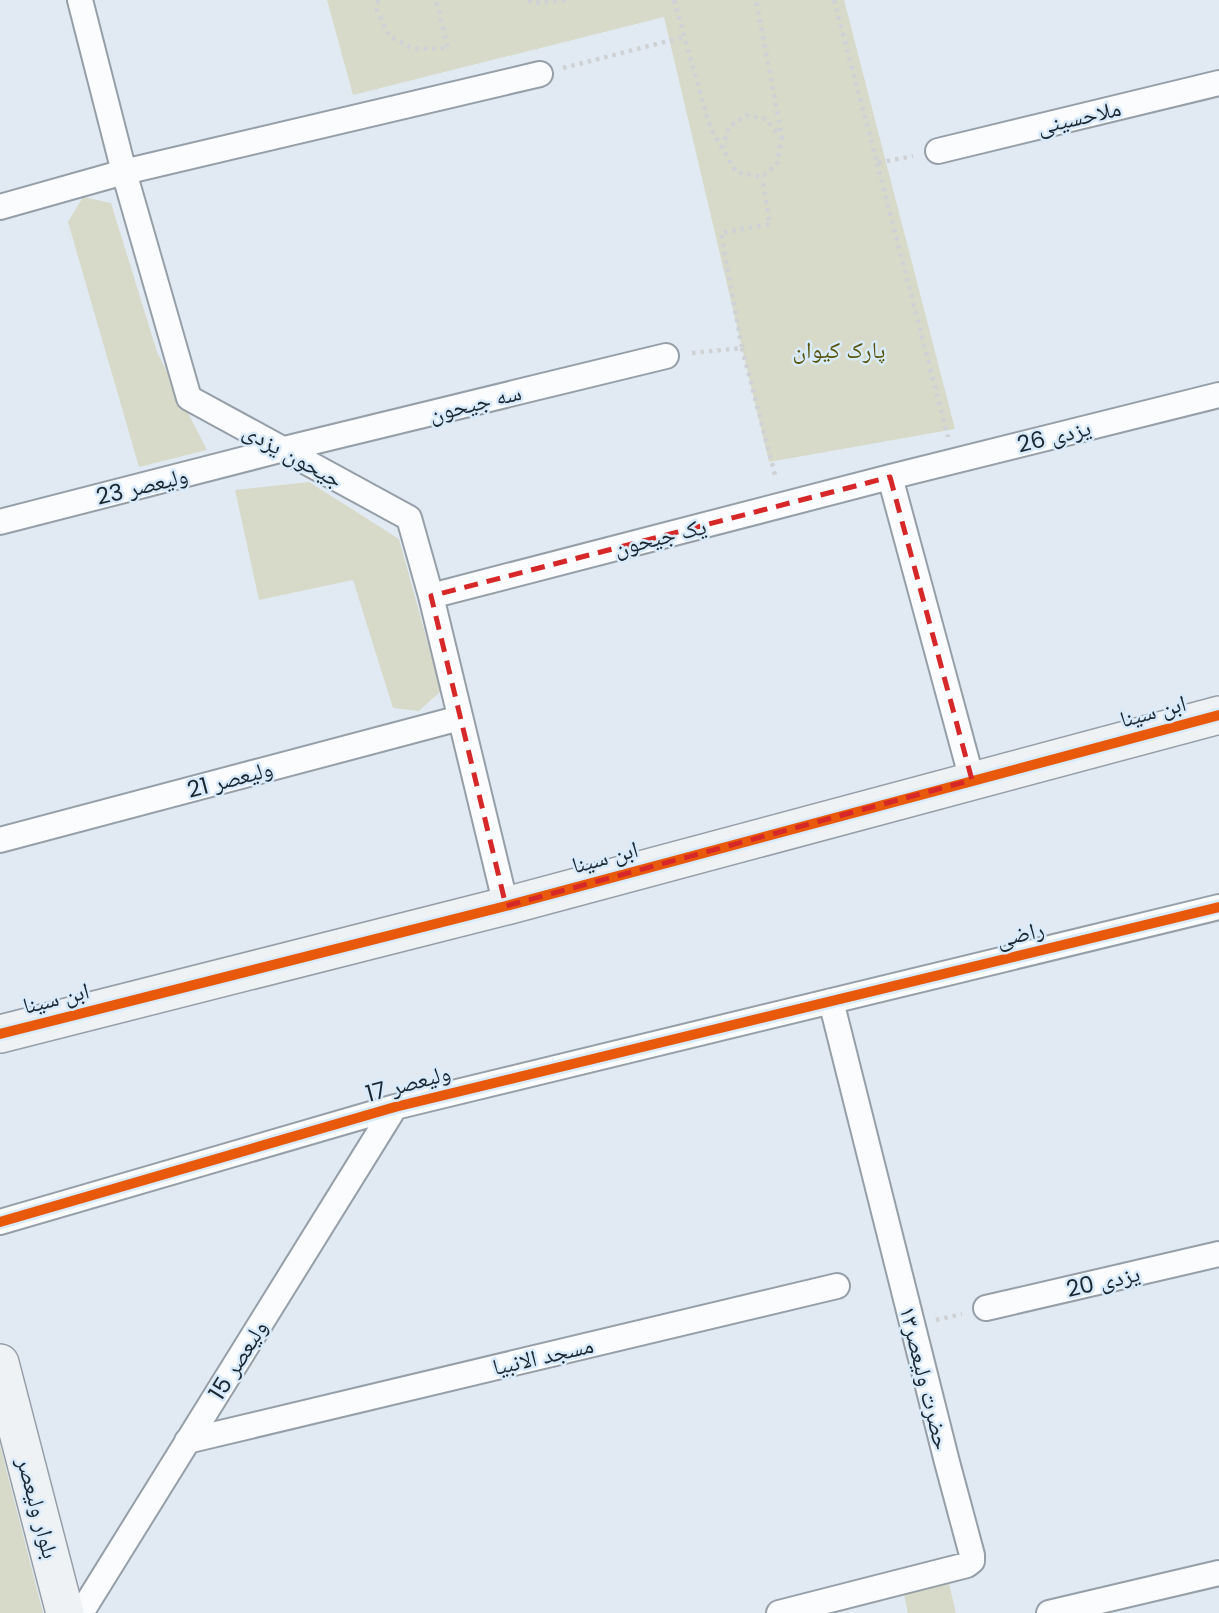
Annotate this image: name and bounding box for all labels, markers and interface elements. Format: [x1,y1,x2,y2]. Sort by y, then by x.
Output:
street label: ملاحسینی [1034,92,1124,142]
park label: پارک کیوان [793,334,885,366]
street label: سه جیحون [425,376,525,430]
street label: یزدی 26 [1014,411,1094,461]
street label: جیحون یزدی [237,414,349,496]
street label: ولیعصر 23 [93,459,191,513]
street label: یک جیحون [610,510,710,564]
street label: ابن سینا [1116,687,1190,735]
street label: ولیعصر 21 [184,752,276,806]
street label: ابن سینا [568,833,642,881]
street label: راضی [993,913,1047,955]
street label: ابن سینا [19,974,93,1022]
street label: ولیعصر 17 [362,1056,454,1110]
street label: یزدی 20 [1063,1257,1143,1305]
street label: حضرت ولیعصر۱۳ [892,1303,958,1453]
street label: ولیعصر 15 [201,1314,275,1406]
street label: مسجد الانبیا [489,1329,597,1383]
street label: بلوار ولیعصر [9,1453,67,1562]

